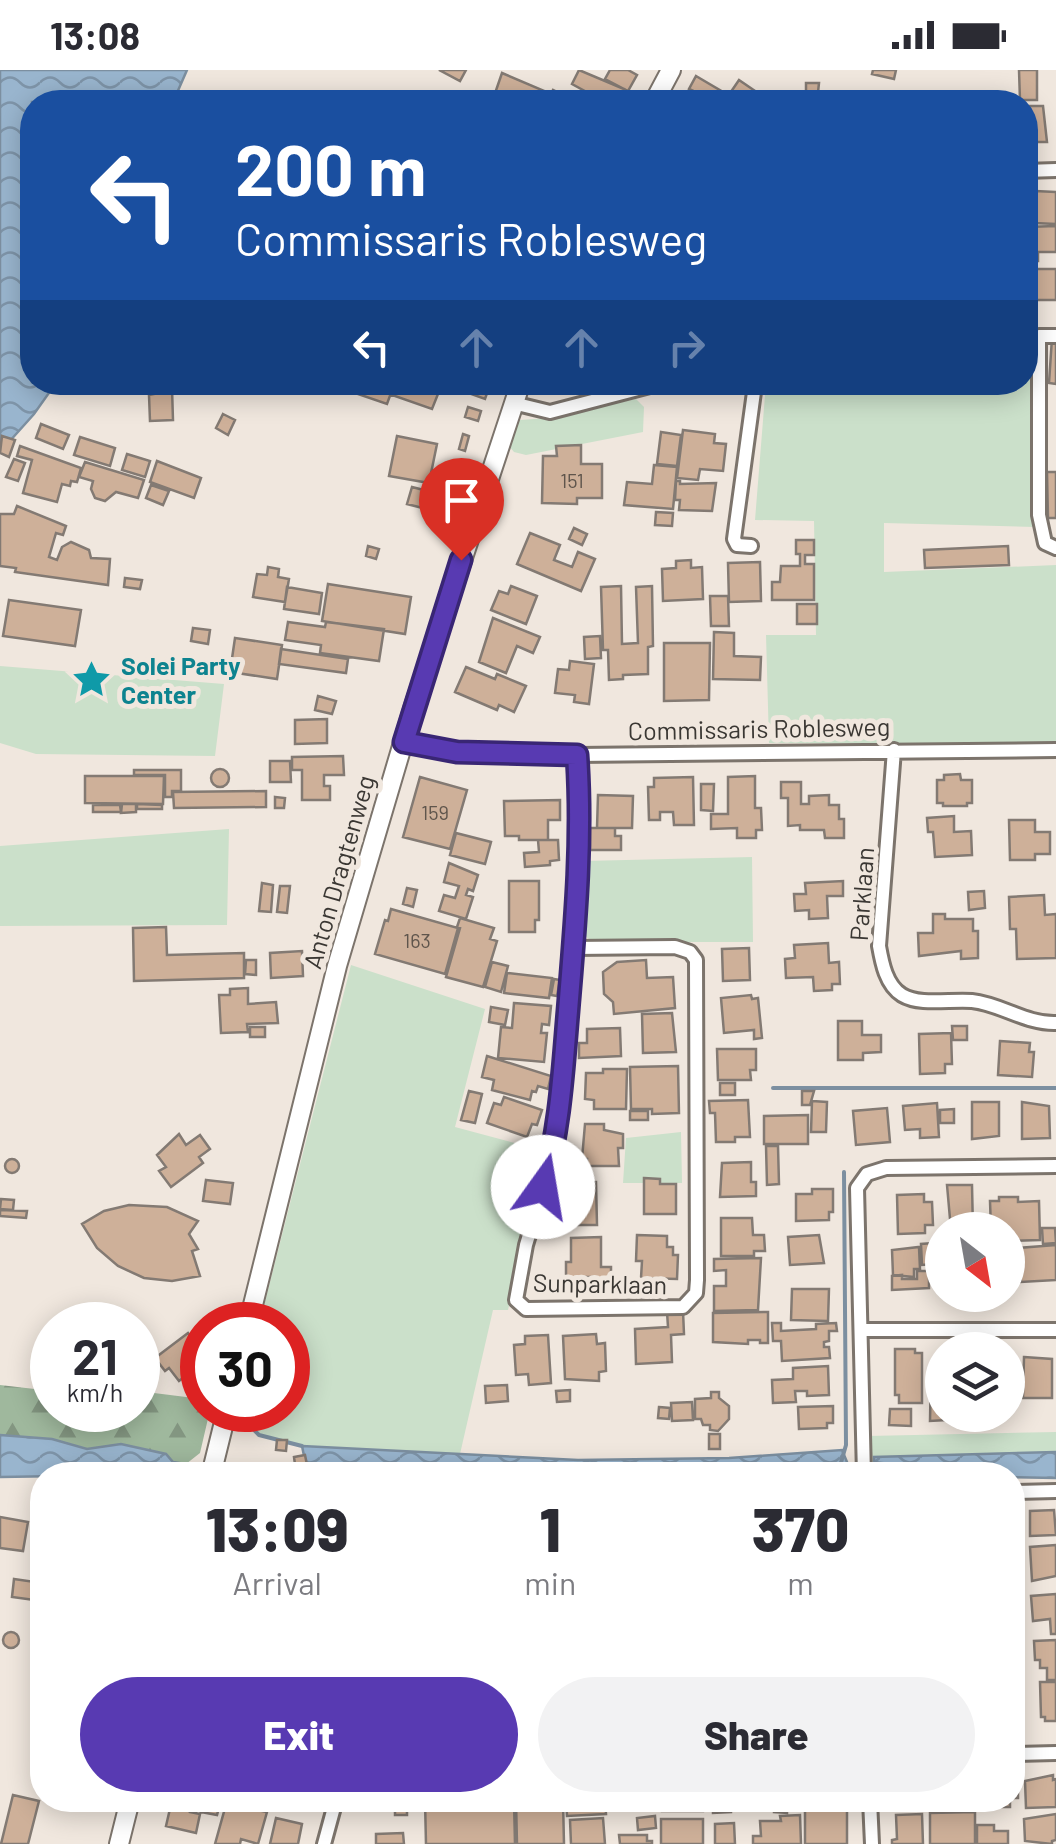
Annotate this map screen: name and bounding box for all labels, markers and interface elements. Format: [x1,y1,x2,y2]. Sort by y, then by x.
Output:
text: 13:08 [50,12,140,58]
text: 200 m [235,126,426,210]
icon: left [70,130,200,260]
text: Commissaris Roblesweg [235,211,707,265]
icon: left [344,320,399,375]
icon: ahead [449,320,504,375]
icon: ahead [554,320,609,375]
icon: right [659,320,714,375]
pin [419,458,504,561]
house number: 151 [560,468,584,492]
icon: arrive [434,473,489,528]
place label: Solei Party Center [121,650,241,709]
place icon: Solei Party Center [70,659,112,701]
street label: Commissaris Roblesweg [628,711,890,745]
street label: Anton Dragtenweg [296,772,380,972]
house number: 159 [421,800,449,824]
street label: Parklaan [843,846,879,942]
house number: 163 [403,928,431,952]
position arrow [491,1135,595,1239]
north arrow [925,1212,1025,1312]
map controls [925,1212,1025,1432]
street label: Sunparklaan [533,1267,667,1299]
speed limit sign: 30 [180,1302,310,1432]
text: 21 [72,1325,118,1385]
button: layers [925,1332,1025,1432]
text: km/h [67,1377,123,1407]
text: 13:09 [206,1492,349,1564]
text: 1 [540,1492,561,1564]
text: 370 [752,1492,849,1564]
text: Arrival [232,1563,322,1601]
text: min [524,1563,576,1601]
text: m [787,1563,814,1601]
button: Exit [80,1677,518,1792]
button: Share [538,1677,975,1792]

